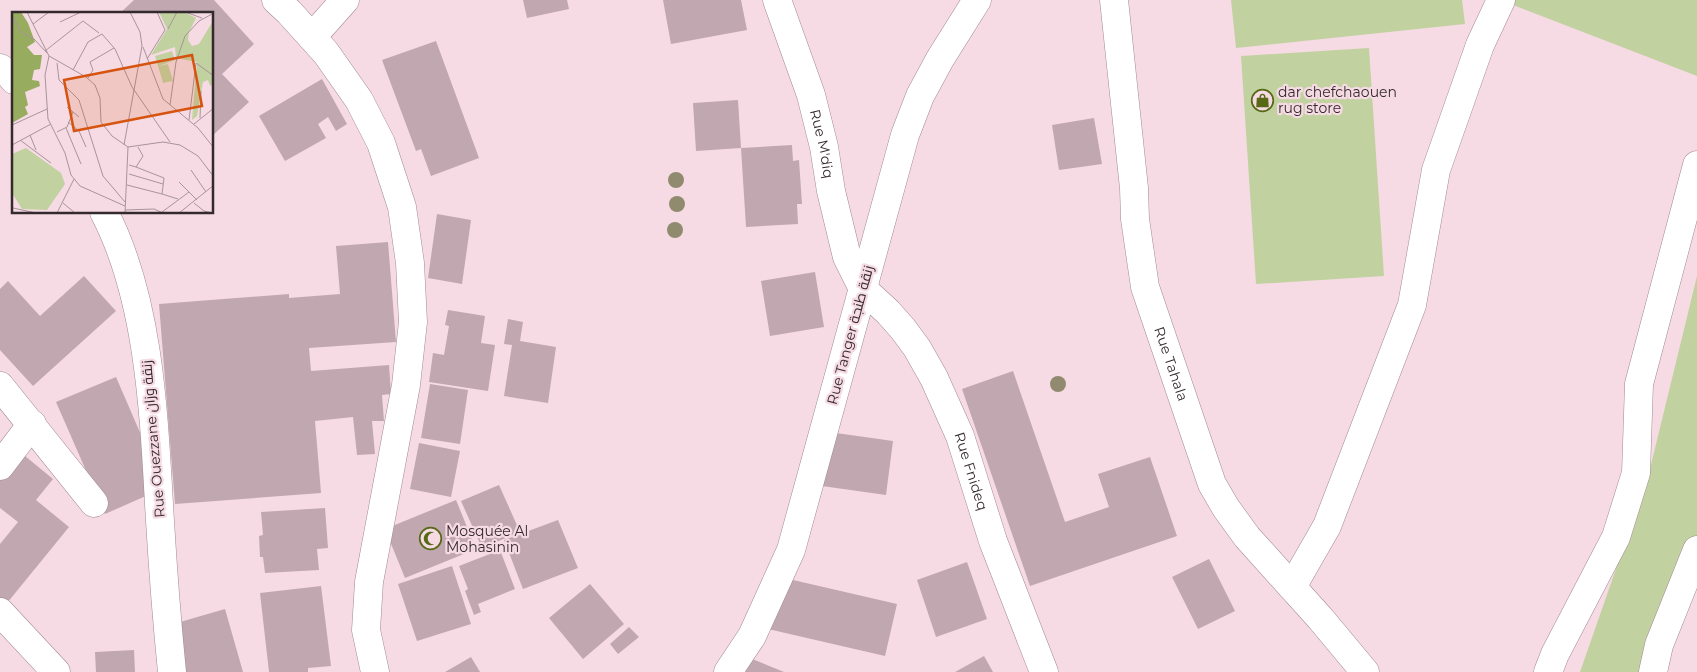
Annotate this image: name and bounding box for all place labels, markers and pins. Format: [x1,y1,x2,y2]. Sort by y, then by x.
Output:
place label: dar chefchaouen rug store [1278,83,1397,117]
shop icon: dar chefchaouen rug store [1250,88,1274,112]
place label: Mosquée Al Mohasinin [446,522,528,556]
mosque icon: Mosquée Al Mohasinin [418,527,442,551]

